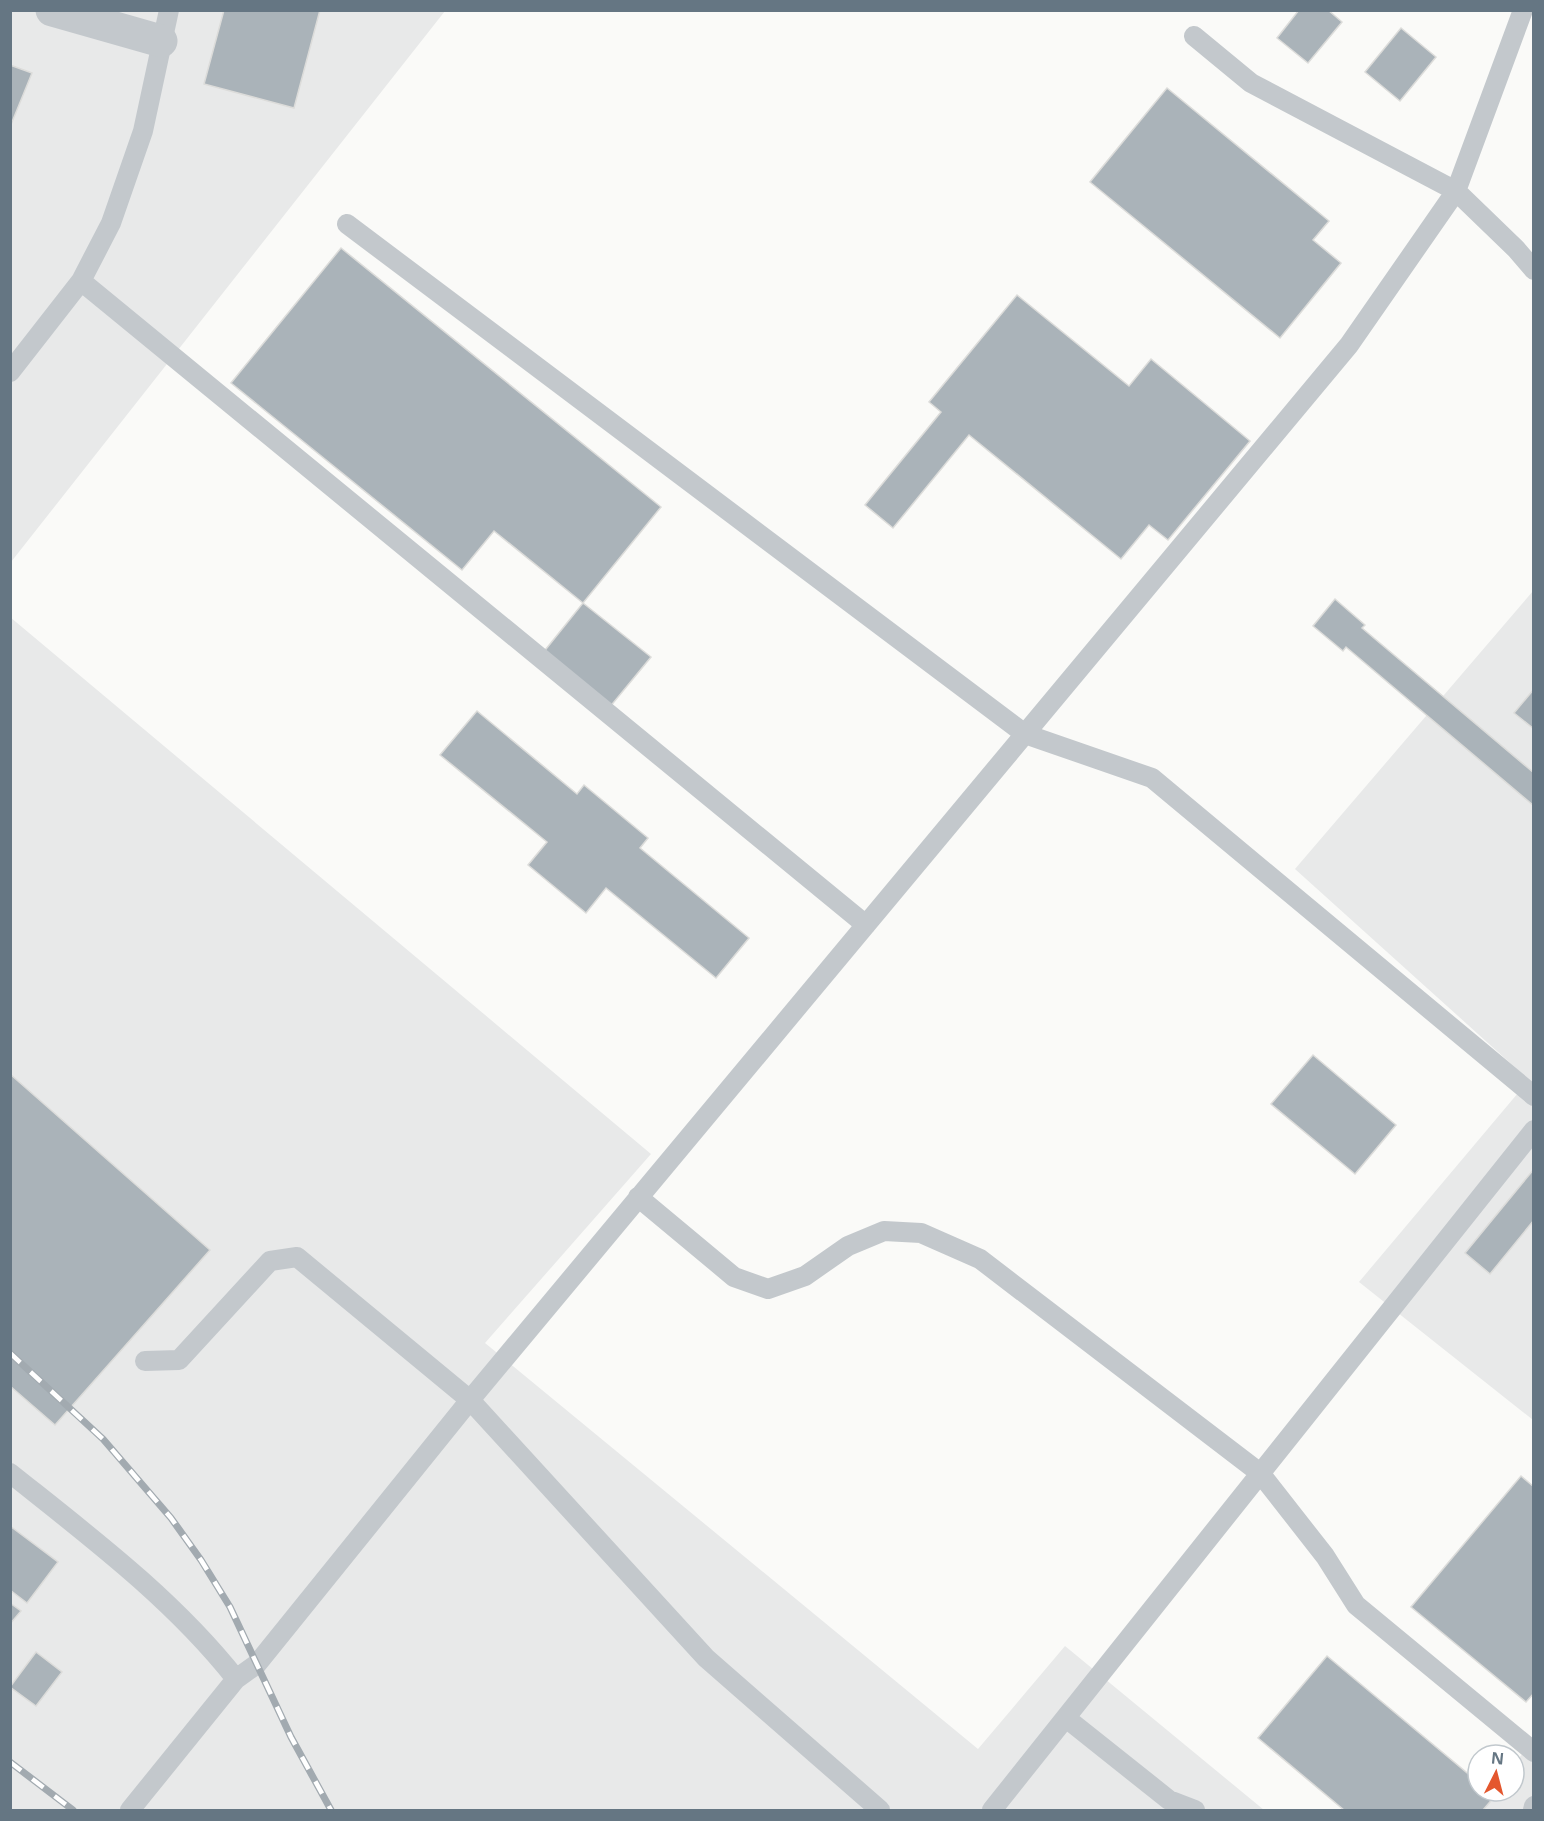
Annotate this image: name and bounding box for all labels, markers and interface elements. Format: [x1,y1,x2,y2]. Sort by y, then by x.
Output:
north arrow [1466,1743,1526,1803]
text: N [1490,1746,1505,1770]

